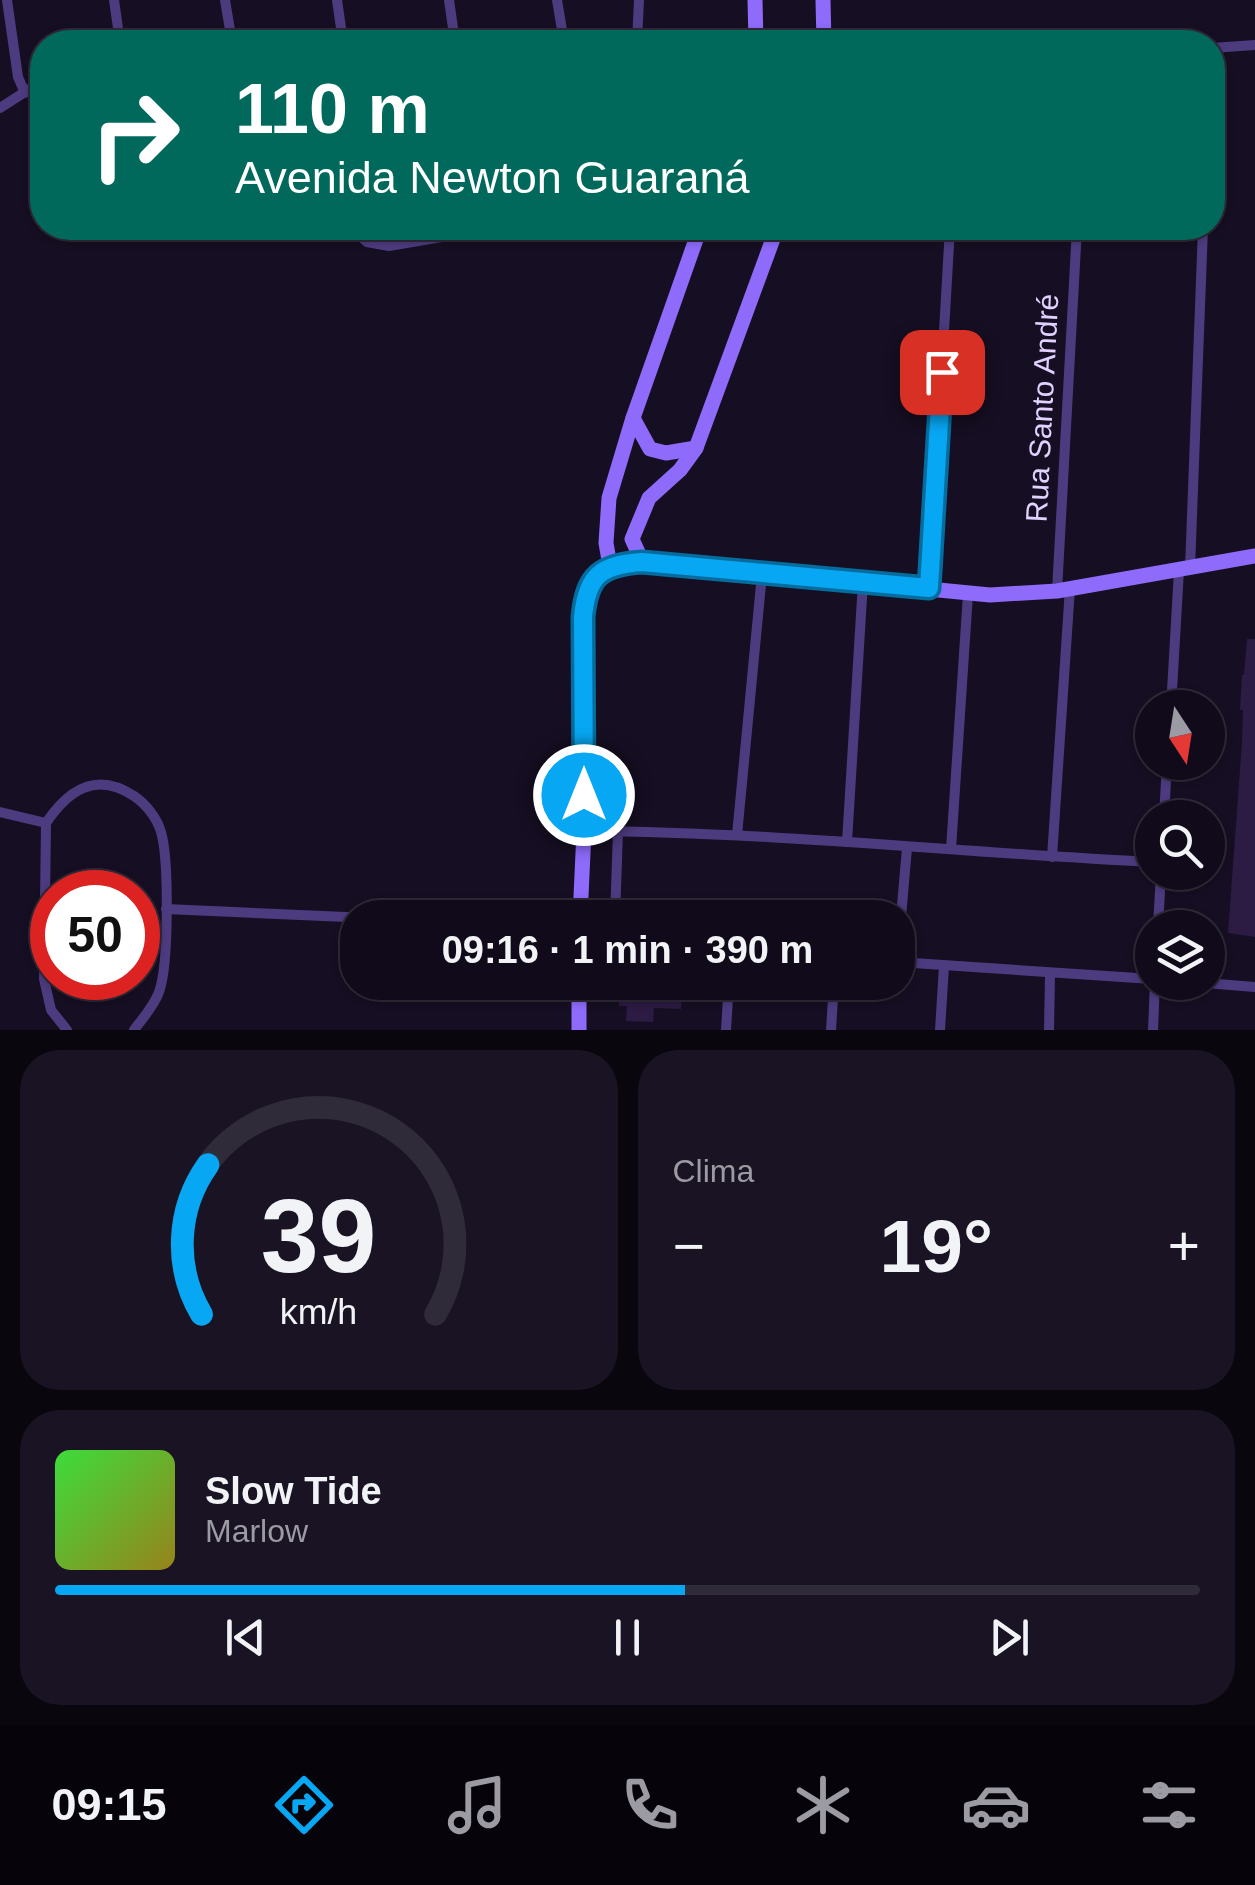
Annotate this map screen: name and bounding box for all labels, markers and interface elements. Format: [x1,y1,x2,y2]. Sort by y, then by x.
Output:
icon: right [70,70,200,200]
text: 110 m [235,70,430,148]
text: Avenida Newton Guaraná [235,152,750,203]
street label: Rua Santo André [1020,293,1064,523]
pin [900,330,985,415]
icon: arrive [915,345,970,400]
north arrow [1135,690,1225,780]
map controls [1135,690,1225,1000]
position arrow [532,743,636,847]
button: search [1135,800,1225,890]
speed limit sign: 50 [30,870,160,1000]
button: layers [1135,910,1225,1000]
text: 09:16 · 1 min · 390 m [442,929,813,971]
text: Clima [673,1153,754,1189]
text: 39 [261,1178,377,1294]
text: 19° [880,1204,993,1288]
text: − [673,1215,705,1277]
text: + [1168,1215,1200,1277]
text: km/h [280,1292,357,1332]
text: Slow Tide [205,1470,382,1512]
text: Marlow [205,1513,308,1549]
icon: previous [218,1610,273,1665]
icon: pause [600,1610,655,1665]
icon: next [982,1610,1037,1665]
icon: directions [269,1770,339,1840]
icon: music [442,1770,512,1840]
icon: phone [615,1770,685,1840]
icon: climate [788,1770,858,1840]
icon: car [961,1770,1031,1840]
icon: filters [1134,1770,1204,1840]
text: 09:15 [51,1779,167,1830]

